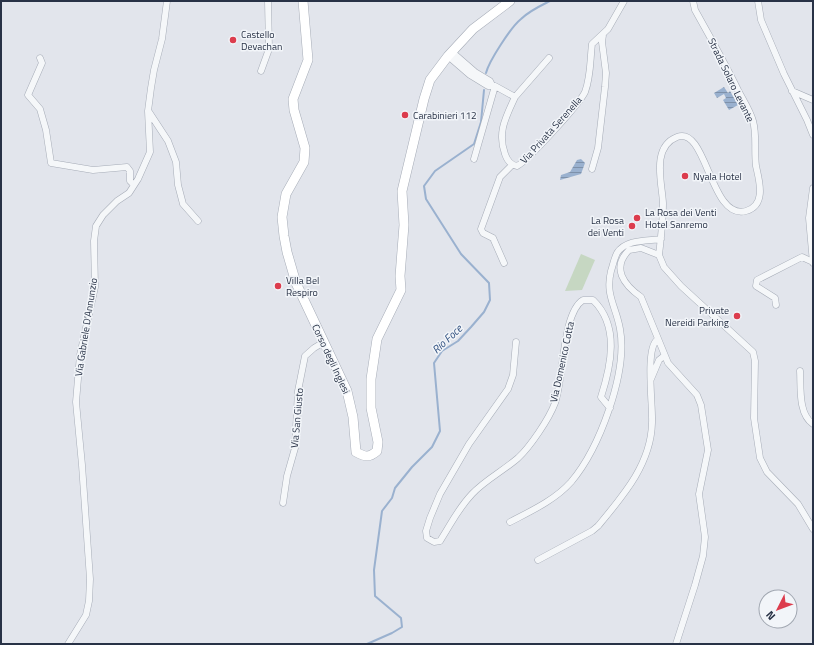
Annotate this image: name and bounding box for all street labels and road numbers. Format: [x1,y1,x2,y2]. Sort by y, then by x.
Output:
street label: Strada Solaro Levante [704,35,758,125]
street label: Via Privata Serenella [517,93,585,167]
street label: Via Gabriele D'Annunzio [71,277,101,377]
street label: Via Domenico Cotta [546,320,578,404]
street label: Corso degli Inglesi [308,322,354,396]
street label: Via San Giusto [287,387,307,449]

